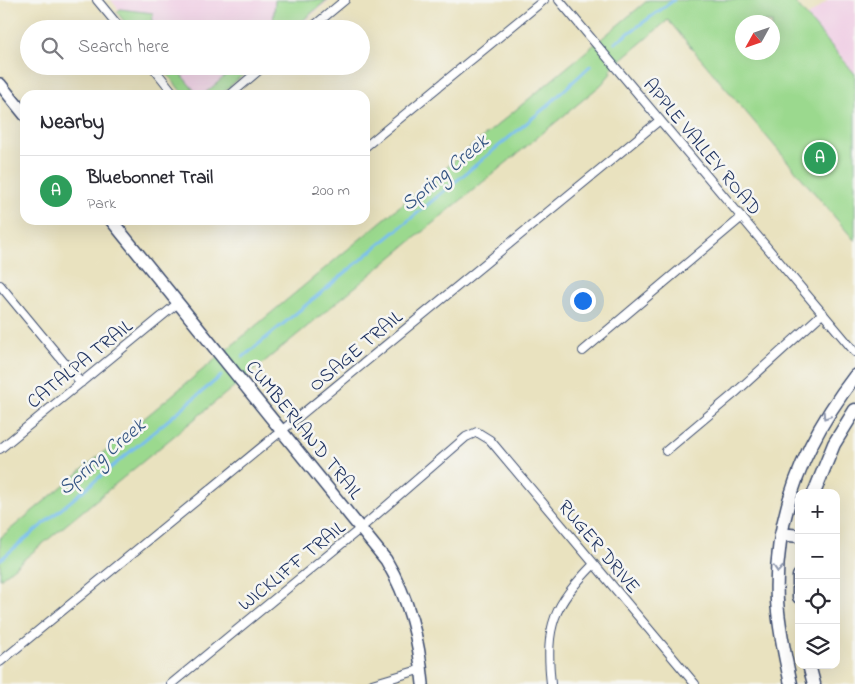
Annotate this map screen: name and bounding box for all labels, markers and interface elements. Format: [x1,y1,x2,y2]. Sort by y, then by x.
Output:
north arrow [735,15,780,60]
search box [20,20,370,75]
icon: search [38,34,66,62]
text: Search here [78,34,169,61]
street label: APPLE VALLEY ROAD [635,72,767,223]
text: Nearby [40,108,104,138]
water label: Spring Creek [395,127,497,220]
pin: A [804,139,836,177]
text: Bluebonnet Trail [87,165,213,192]
text: A [51,179,61,203]
text: 200 m [312,179,350,203]
text: Park [87,192,116,216]
your location [570,288,596,314]
street label: OSAGE TRAIL [303,303,410,400]
street label: CATALPA TRAIL [21,313,140,417]
street label: CUMBERLAND TRAIL [238,355,369,507]
one-way arrow [823,410,833,419]
water label: Spring Creek [52,411,154,504]
map controls [795,489,840,669]
button: + [795,489,840,534]
street label: RUGER DRIVE [550,494,646,601]
street label: WICKLIFF TRAIL [233,514,353,619]
button: − [795,534,840,579]
one-way arrow [772,565,783,573]
button: locate [795,579,840,624]
button: layers [795,624,840,669]

